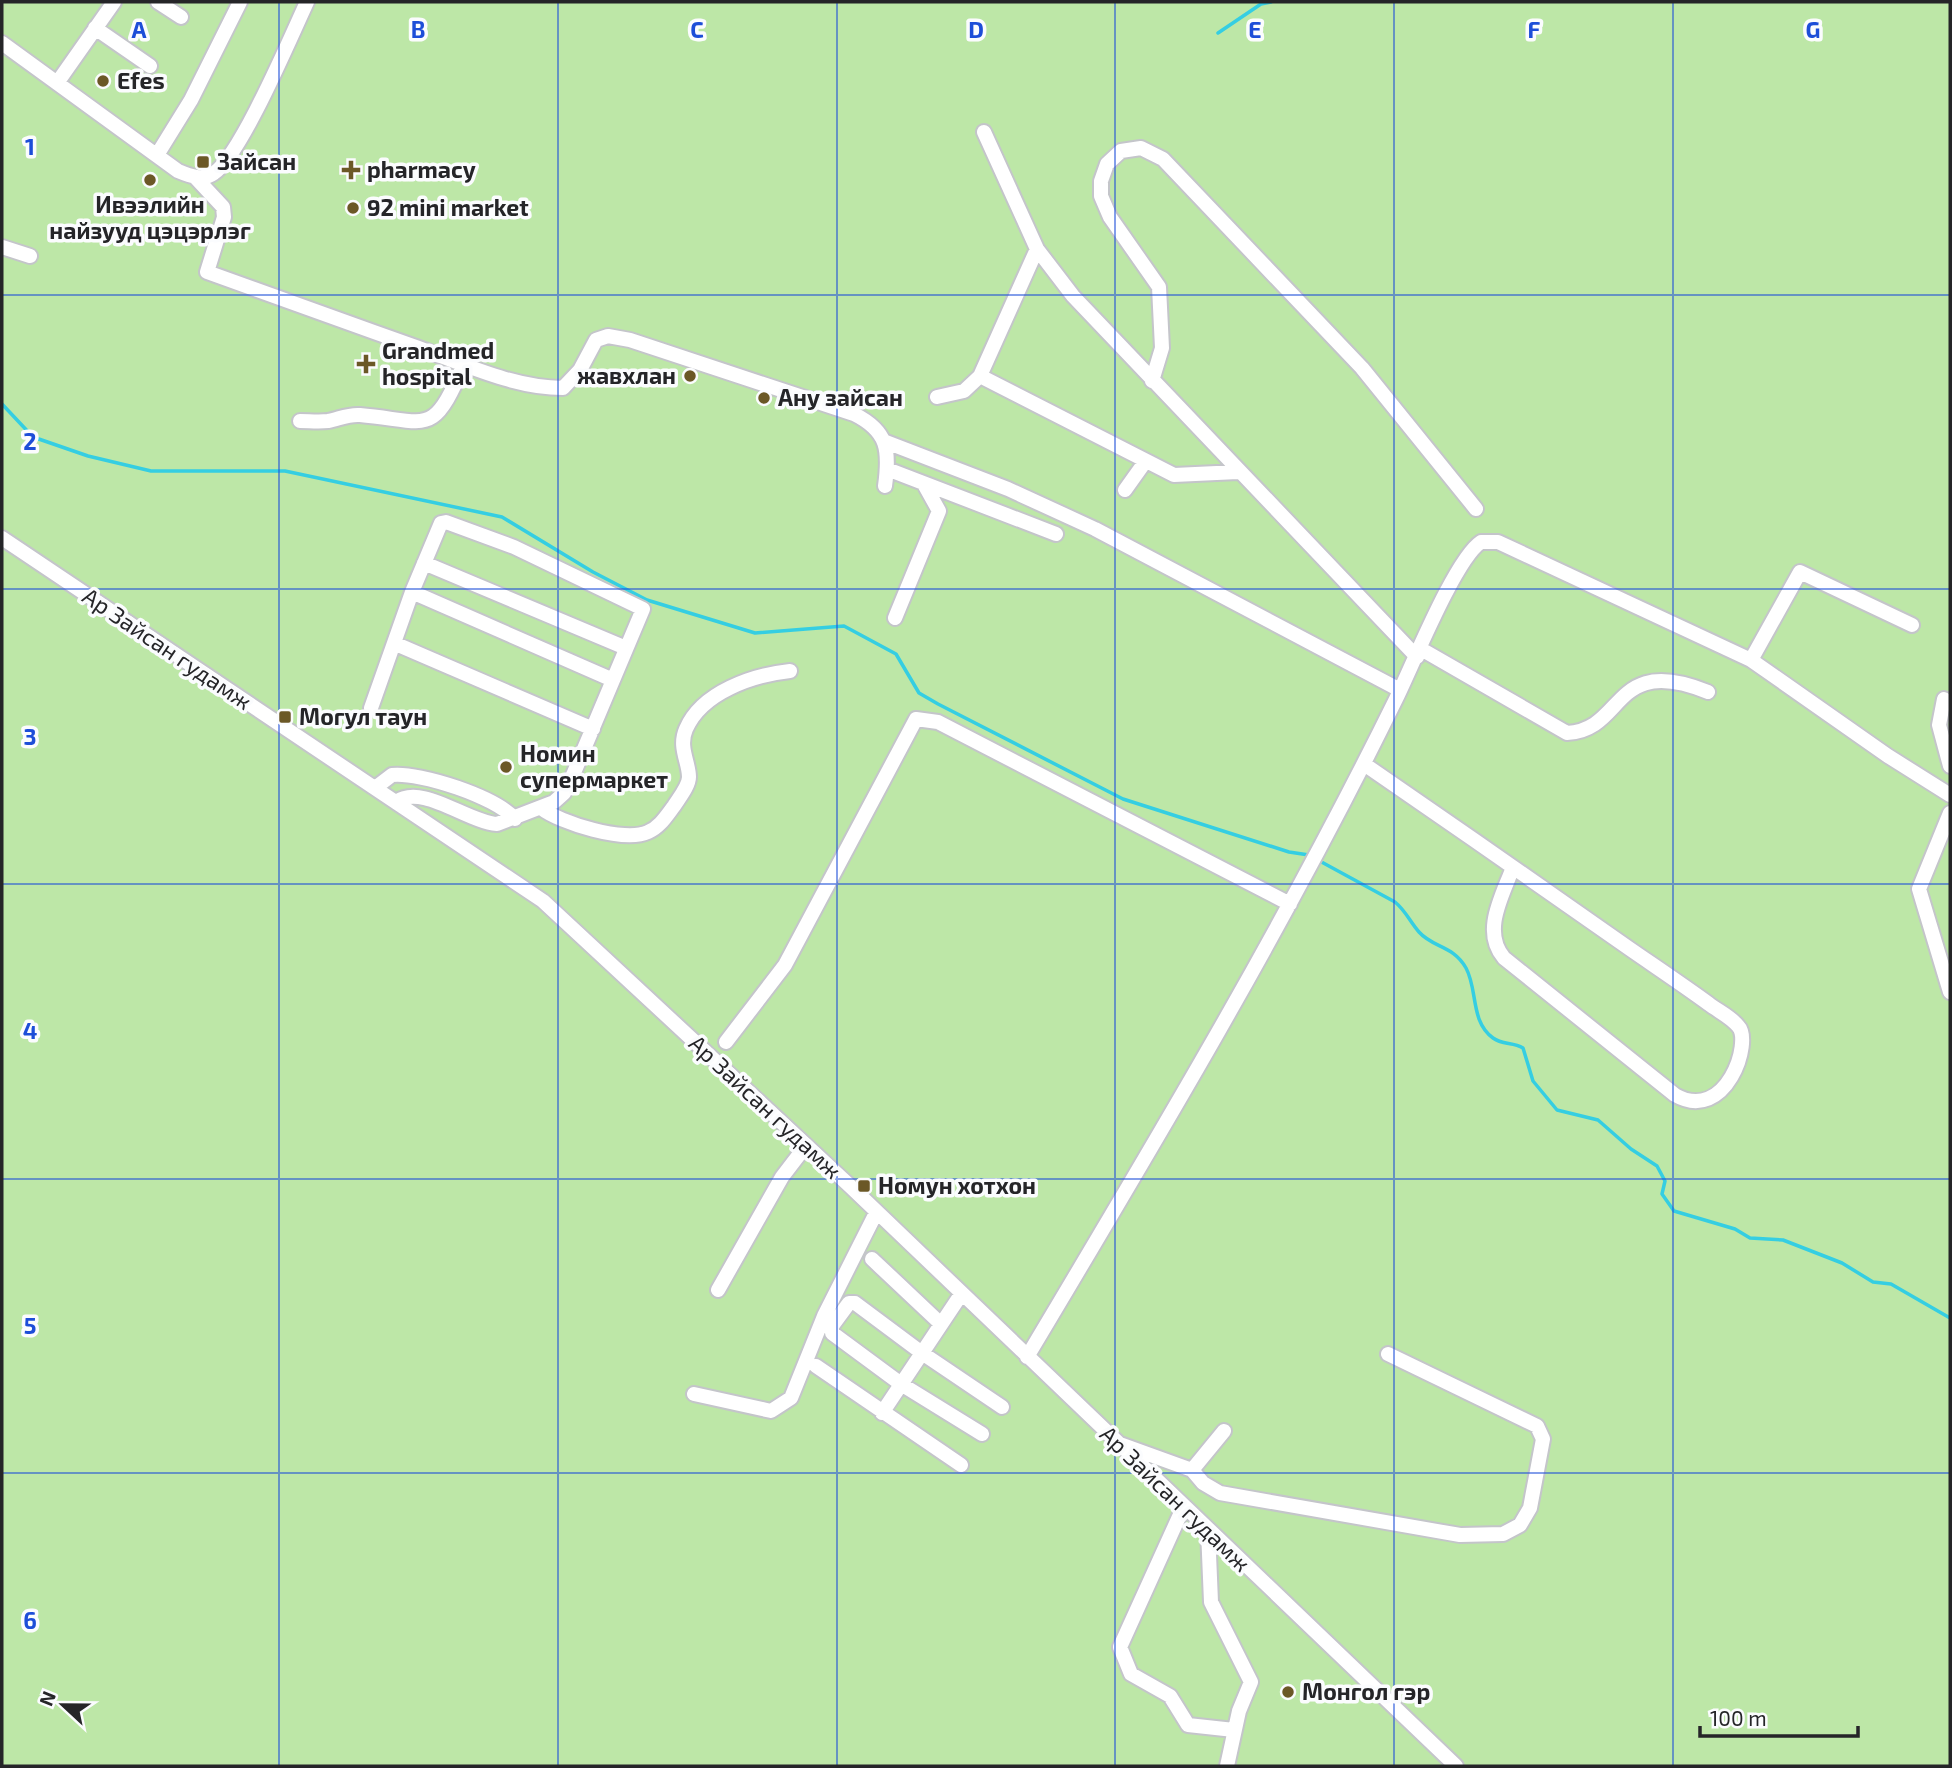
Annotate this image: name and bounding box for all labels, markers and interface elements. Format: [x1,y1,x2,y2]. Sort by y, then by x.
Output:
text: A [131,15,147,43]
text: B [411,15,425,43]
text: C [690,15,704,43]
text: D [968,15,984,43]
text: E [1248,15,1262,43]
text: F [1528,15,1541,43]
text: G [1806,15,1820,43]
place label: Efes [117,66,165,94]
marker: Efes [95,73,111,89]
text: 1 [25,132,35,160]
place label: Зайсан [217,147,296,175]
marker: Зайсан [195,154,211,170]
place label: pharmacy [367,155,476,183]
marker: pharmacy [341,160,361,180]
marker: Ивээлийн найзууд цэцэрлэг [142,172,158,188]
place label: Ивээлийн найзууд цэцэрлэг [49,190,251,244]
place label: 92 mini market [367,193,529,221]
marker: 92 mini market [345,200,361,216]
place label: Grandmed hospital [382,336,494,390]
marker: Grandmed hospital [356,354,376,374]
place label: жавхлан [577,361,676,389]
marker: жавхлан [682,368,698,384]
place label: Ану зайсан [778,383,903,411]
marker: Ану зайсан [756,390,772,406]
text: 2 [23,427,37,455]
street label: Ар Зайсан гудамж [77,581,257,716]
place label: Могул таун [299,702,427,730]
marker: Могул таун [277,709,293,725]
text: 3 [23,722,37,750]
place label: Номин супермаркет [520,739,668,793]
marker: Номин супермаркет [498,759,514,775]
text: 4 [23,1016,37,1044]
street label: Ар Зайсан гудамж [683,1029,848,1185]
place label: Номун хотхон [878,1171,1036,1199]
marker: Номун хотхон [856,1178,872,1194]
text: 5 [24,1311,36,1339]
street label: Ар Зайсан гудамж [1094,1420,1257,1578]
text: 6 [23,1606,37,1634]
north arrow [28,1670,98,1740]
place label: Монгол гэр [1302,1677,1430,1705]
marker: Монгол гэр [1280,1684,1296,1700]
text: N [34,1688,60,1709]
scale bar [1700,1694,1857,1738]
text: 100 m [1710,1705,1767,1730]

